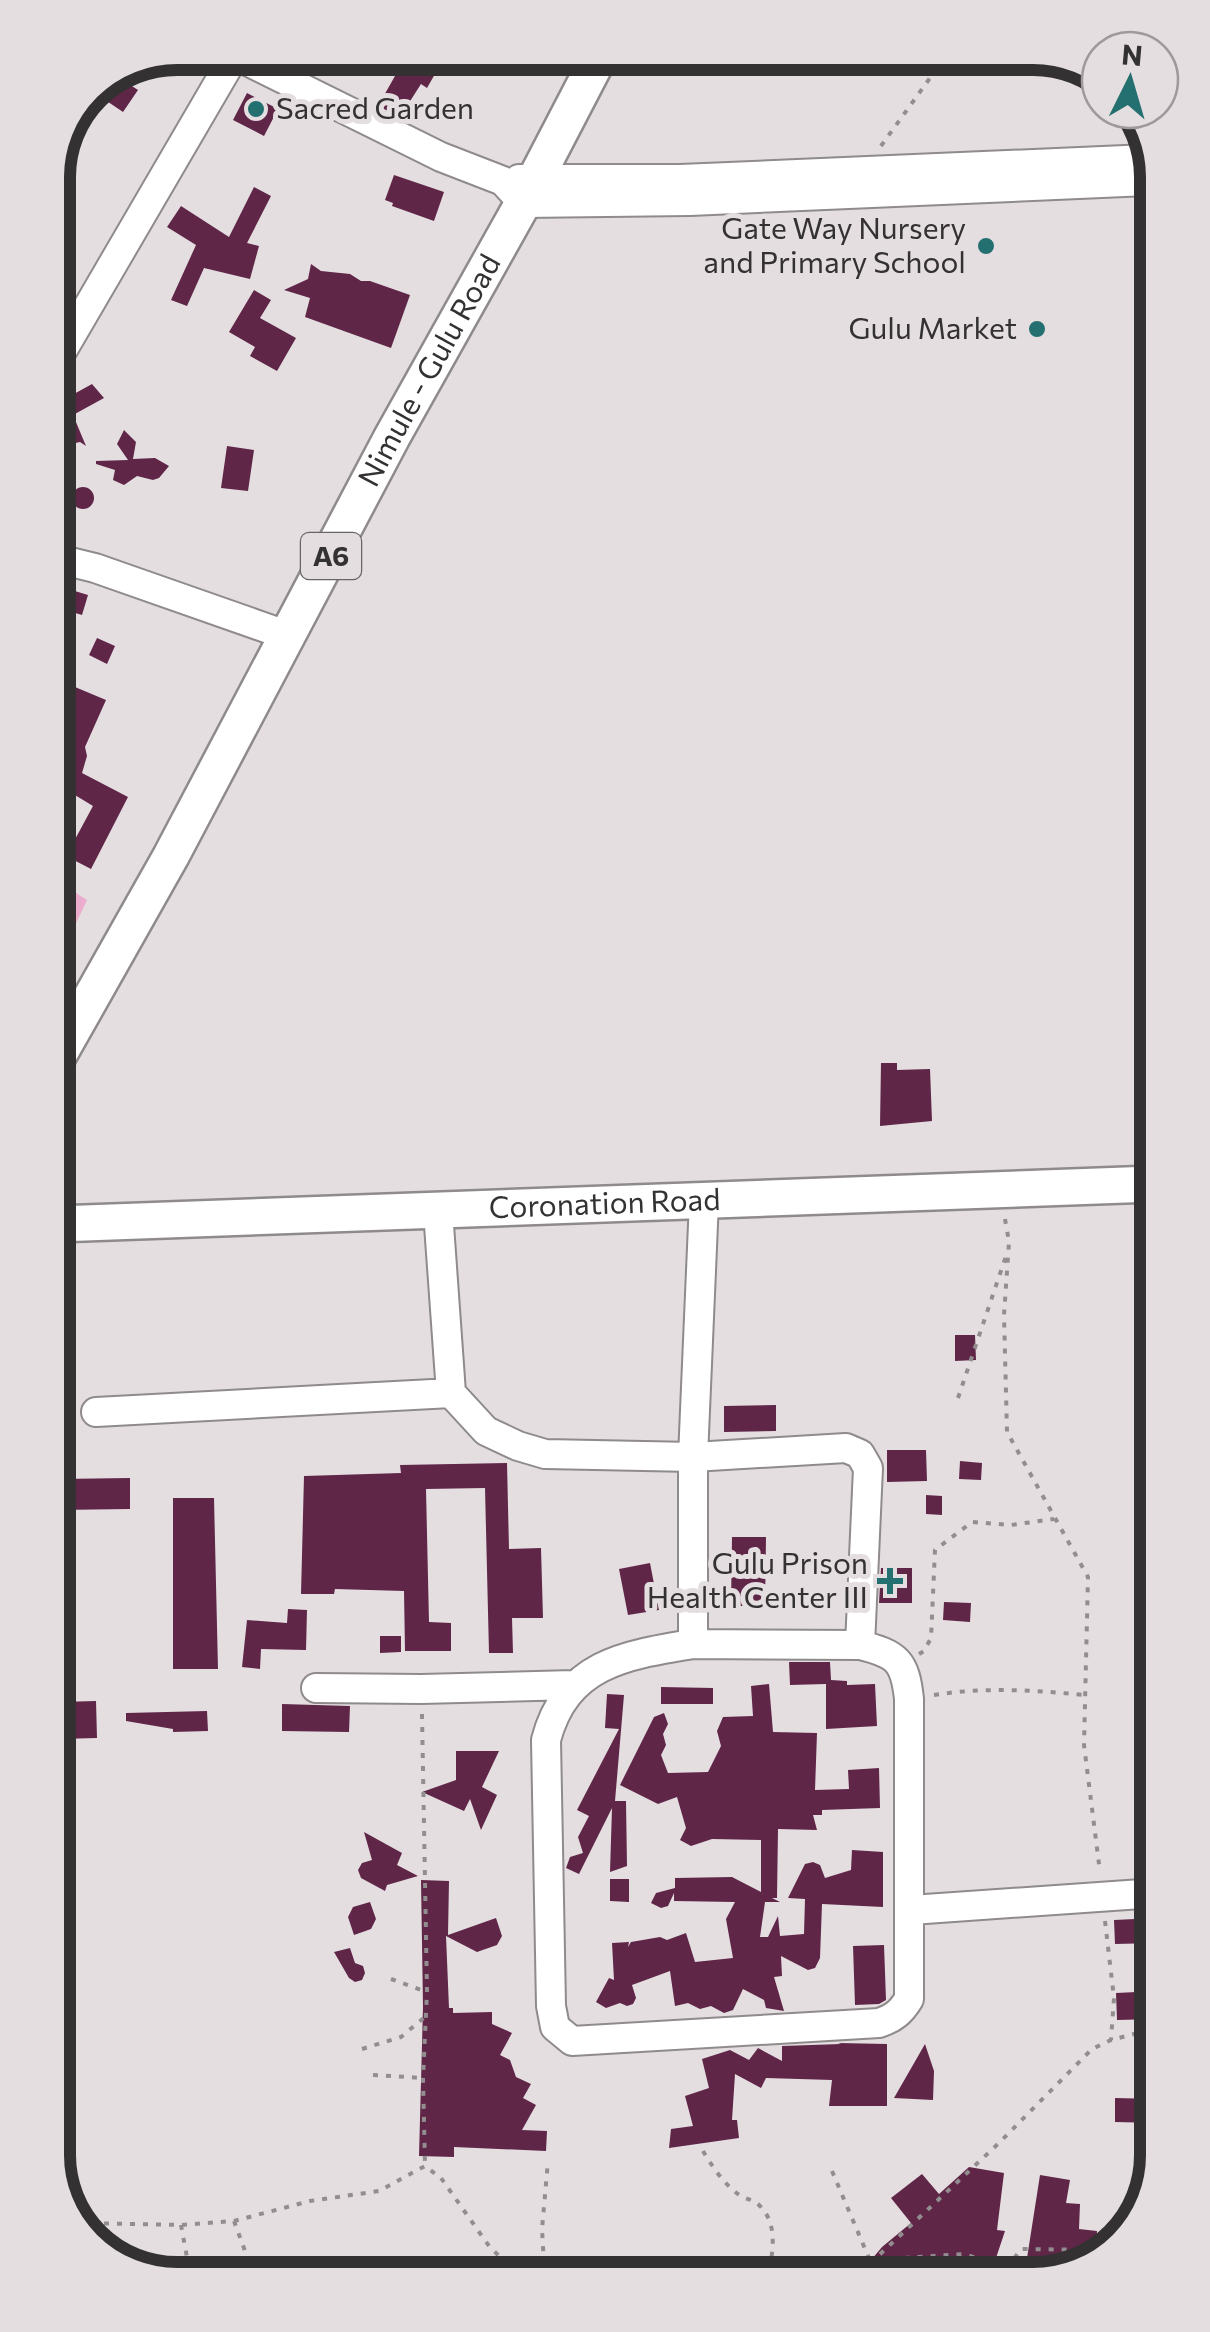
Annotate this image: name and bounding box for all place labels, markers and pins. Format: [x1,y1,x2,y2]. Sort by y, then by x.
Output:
place label: Sacred Garden [276,88,474,125]
marker: Sacred Garden [245,98,267,120]
place label: Gate Way Nursery and Primary School [703,208,966,279]
marker: Gate Way Nursery and Primary School [975,235,997,257]
place label: Gulu Market [849,308,1017,345]
marker: Gulu Market [1026,318,1048,340]
place label: Gulu Prison Health Center III [647,1543,868,1614]
marker: Gulu Prison Health Center III [877,1568,903,1594]

